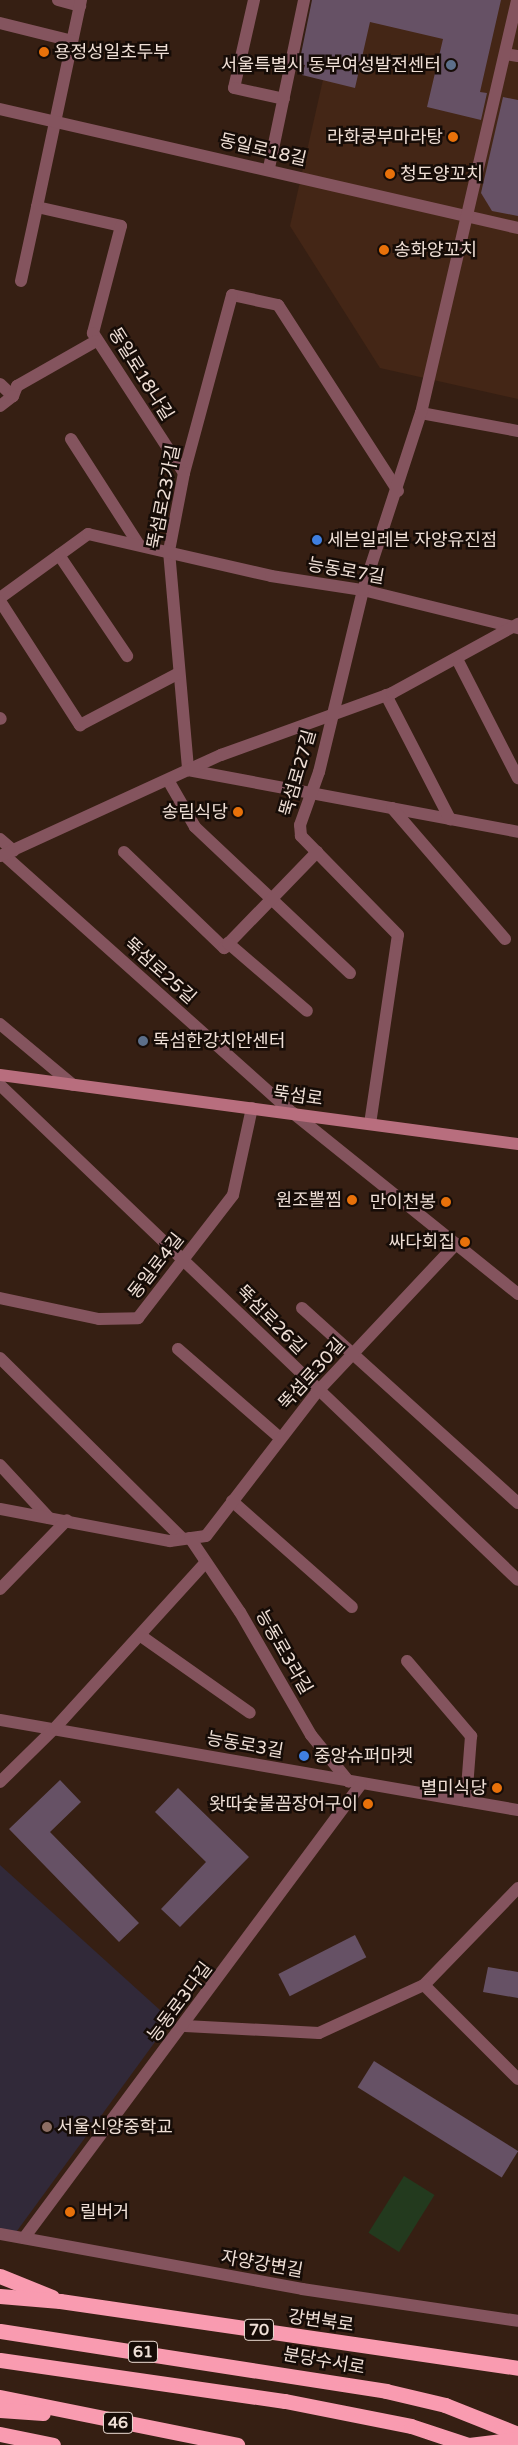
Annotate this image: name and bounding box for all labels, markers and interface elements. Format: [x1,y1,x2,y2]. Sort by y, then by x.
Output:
place label: 용정성일초두부 [54,41,170,63]
marker: 용정성일초두부 [38,46,50,58]
place label: 서울특별시 동부여성발전센터 [221,54,441,76]
marker: 서울특별시 동부여성발전센터 [445,59,457,71]
place label: 라화쿵부마라탕 [327,126,443,148]
street label: 동일로18길 [217,129,309,171]
marker: 라화쿵부마라탕 [447,131,459,143]
place label: 청도양꼬치 [400,163,483,185]
marker: 청도양꼬치 [384,168,396,180]
place label: 송화양꼬치 [394,239,477,261]
marker: 송화양꼬치 [378,244,390,256]
street label: 동일로18나길 [104,324,178,424]
street label: 뚝섬로23가길 [143,443,185,551]
place label: 세븐일레븐 자양유진점 [327,529,497,551]
marker: 세븐일레븐 자양유진점 [311,534,323,546]
street label: 능동로7길 [306,554,386,588]
street label: 뚝섬로27길 [275,727,321,819]
place label: 송림식당 [162,801,228,823]
marker: 송림식당 [232,806,244,818]
street label: 뚝섬로25길 [120,933,200,1009]
place label: 뚝섬한강치안센터 [153,1030,285,1052]
marker: 뚝섬한강치안센터 [137,1035,149,1047]
street label: 뚝섬로 [272,1082,324,1110]
place label: 원조뽈찜 [276,1189,342,1211]
place label: 만이천봉 [370,1191,436,1213]
marker: 원조뽈찜 [346,1194,358,1206]
marker: 만이천봉 [440,1196,452,1208]
street label: 동일로4길 [124,1229,188,1303]
place label: 싸다회집 [389,1231,455,1253]
marker: 싸다회집 [459,1236,471,1248]
street label: 뚝섬로26길 [232,1281,310,1359]
street label: 뚝섬로30길 [274,1334,350,1414]
street label: 능동로3라길 [251,1606,317,1698]
street label: 능동로3길 [205,1728,285,1762]
place label: 중앙슈퍼마켓 [314,1745,413,1767]
marker: 중앙슈퍼마켓 [298,1750,310,1762]
place label: 별미식당 [421,1777,487,1799]
marker: 별미식당 [491,1782,503,1794]
place label: 왓따숯불꼼장어구이 [209,1793,358,1815]
marker: 왓따숯불꼼장어구이 [362,1798,374,1810]
street label: 능동로3다길 [143,1958,217,2046]
place label: 서울신양중학교 [57,2116,173,2138]
marker: 서울신양중학교 [41,2121,53,2133]
place label: 릴버거 [80,2201,130,2223]
marker: 릴버거 [64,2206,76,2218]
street label: 자양강변길 [219,2246,305,2282]
street label: 강변북로 [287,2306,355,2336]
road number: 70 [243,2316,275,2344]
road number: 61 [127,2338,159,2366]
street label: 분당수서로 [281,2343,367,2379]
road number: 46 [102,2410,134,2436]

